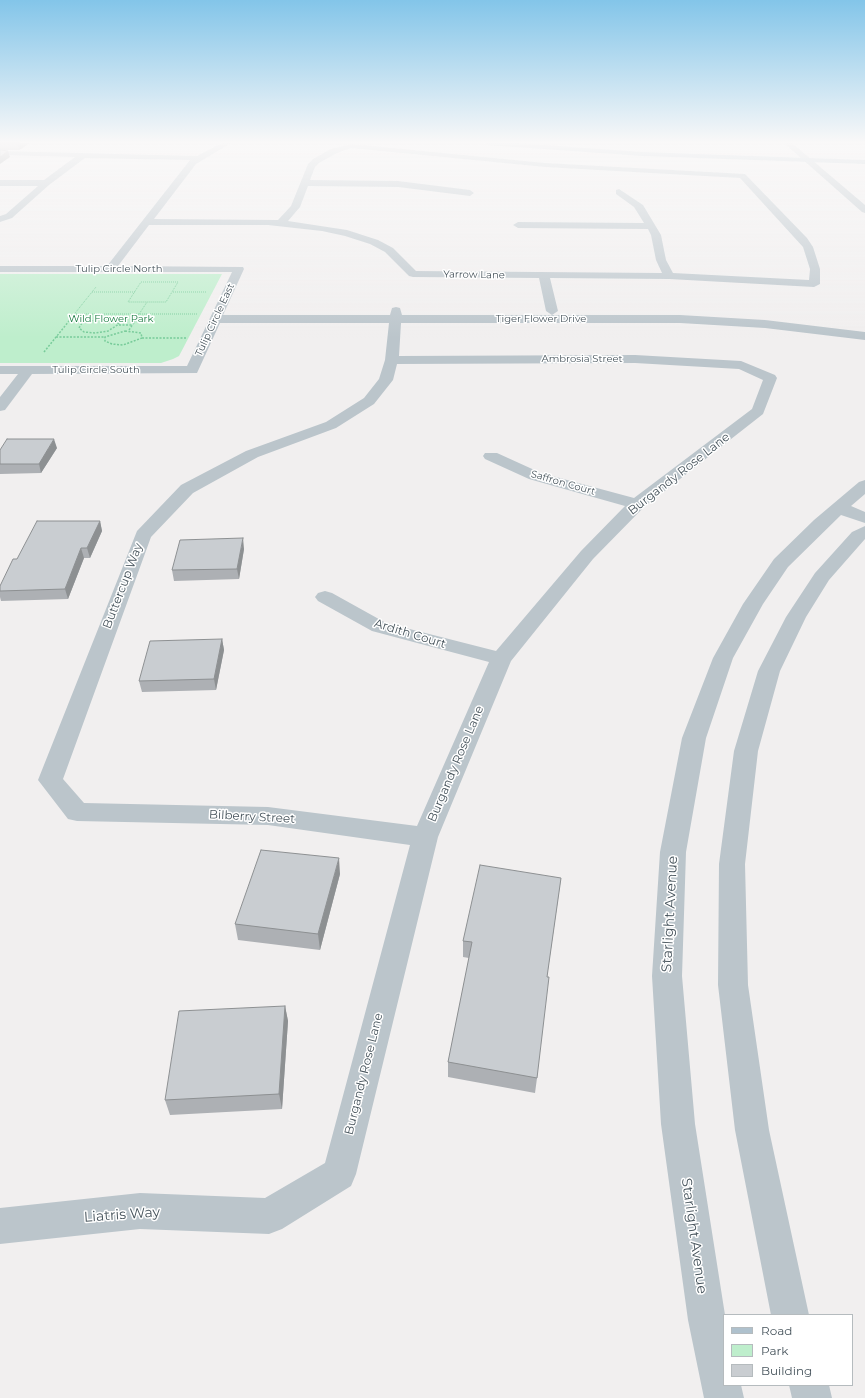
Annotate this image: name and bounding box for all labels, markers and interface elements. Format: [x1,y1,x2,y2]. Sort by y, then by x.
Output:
street label: Tulip Circle North [75,263,163,275]
street label: Yarrow Lane [443,268,505,282]
street label: Tulip Circle East [193,282,237,358]
park label: Wild Flower Park [68,313,154,325]
street label: Tiger Flower Drive [496,313,586,325]
street label: Ambrosia Street [541,353,623,365]
street label: Tulip Circle South [52,364,140,376]
street label: Burgandy Rose Lane [625,430,733,518]
street label: Saffron Court [529,468,597,498]
street label: Buttercup Way [100,541,146,631]
street label: Ardith Court [372,616,448,652]
street label: Burgandy Rose Lane [425,704,487,824]
street label: Bilberry Street [209,808,295,826]
street label: Starlight Avenue [659,855,681,973]
street label: Burgandy Rose Lane [342,1012,386,1136]
street label: Starlight Avenue [678,1177,710,1295]
street label: Liatris Way [83,1204,161,1226]
legend [723,1314,853,1386]
text: Road [761,1323,792,1338]
text: Park [761,1343,788,1358]
text: Building [761,1363,812,1378]

